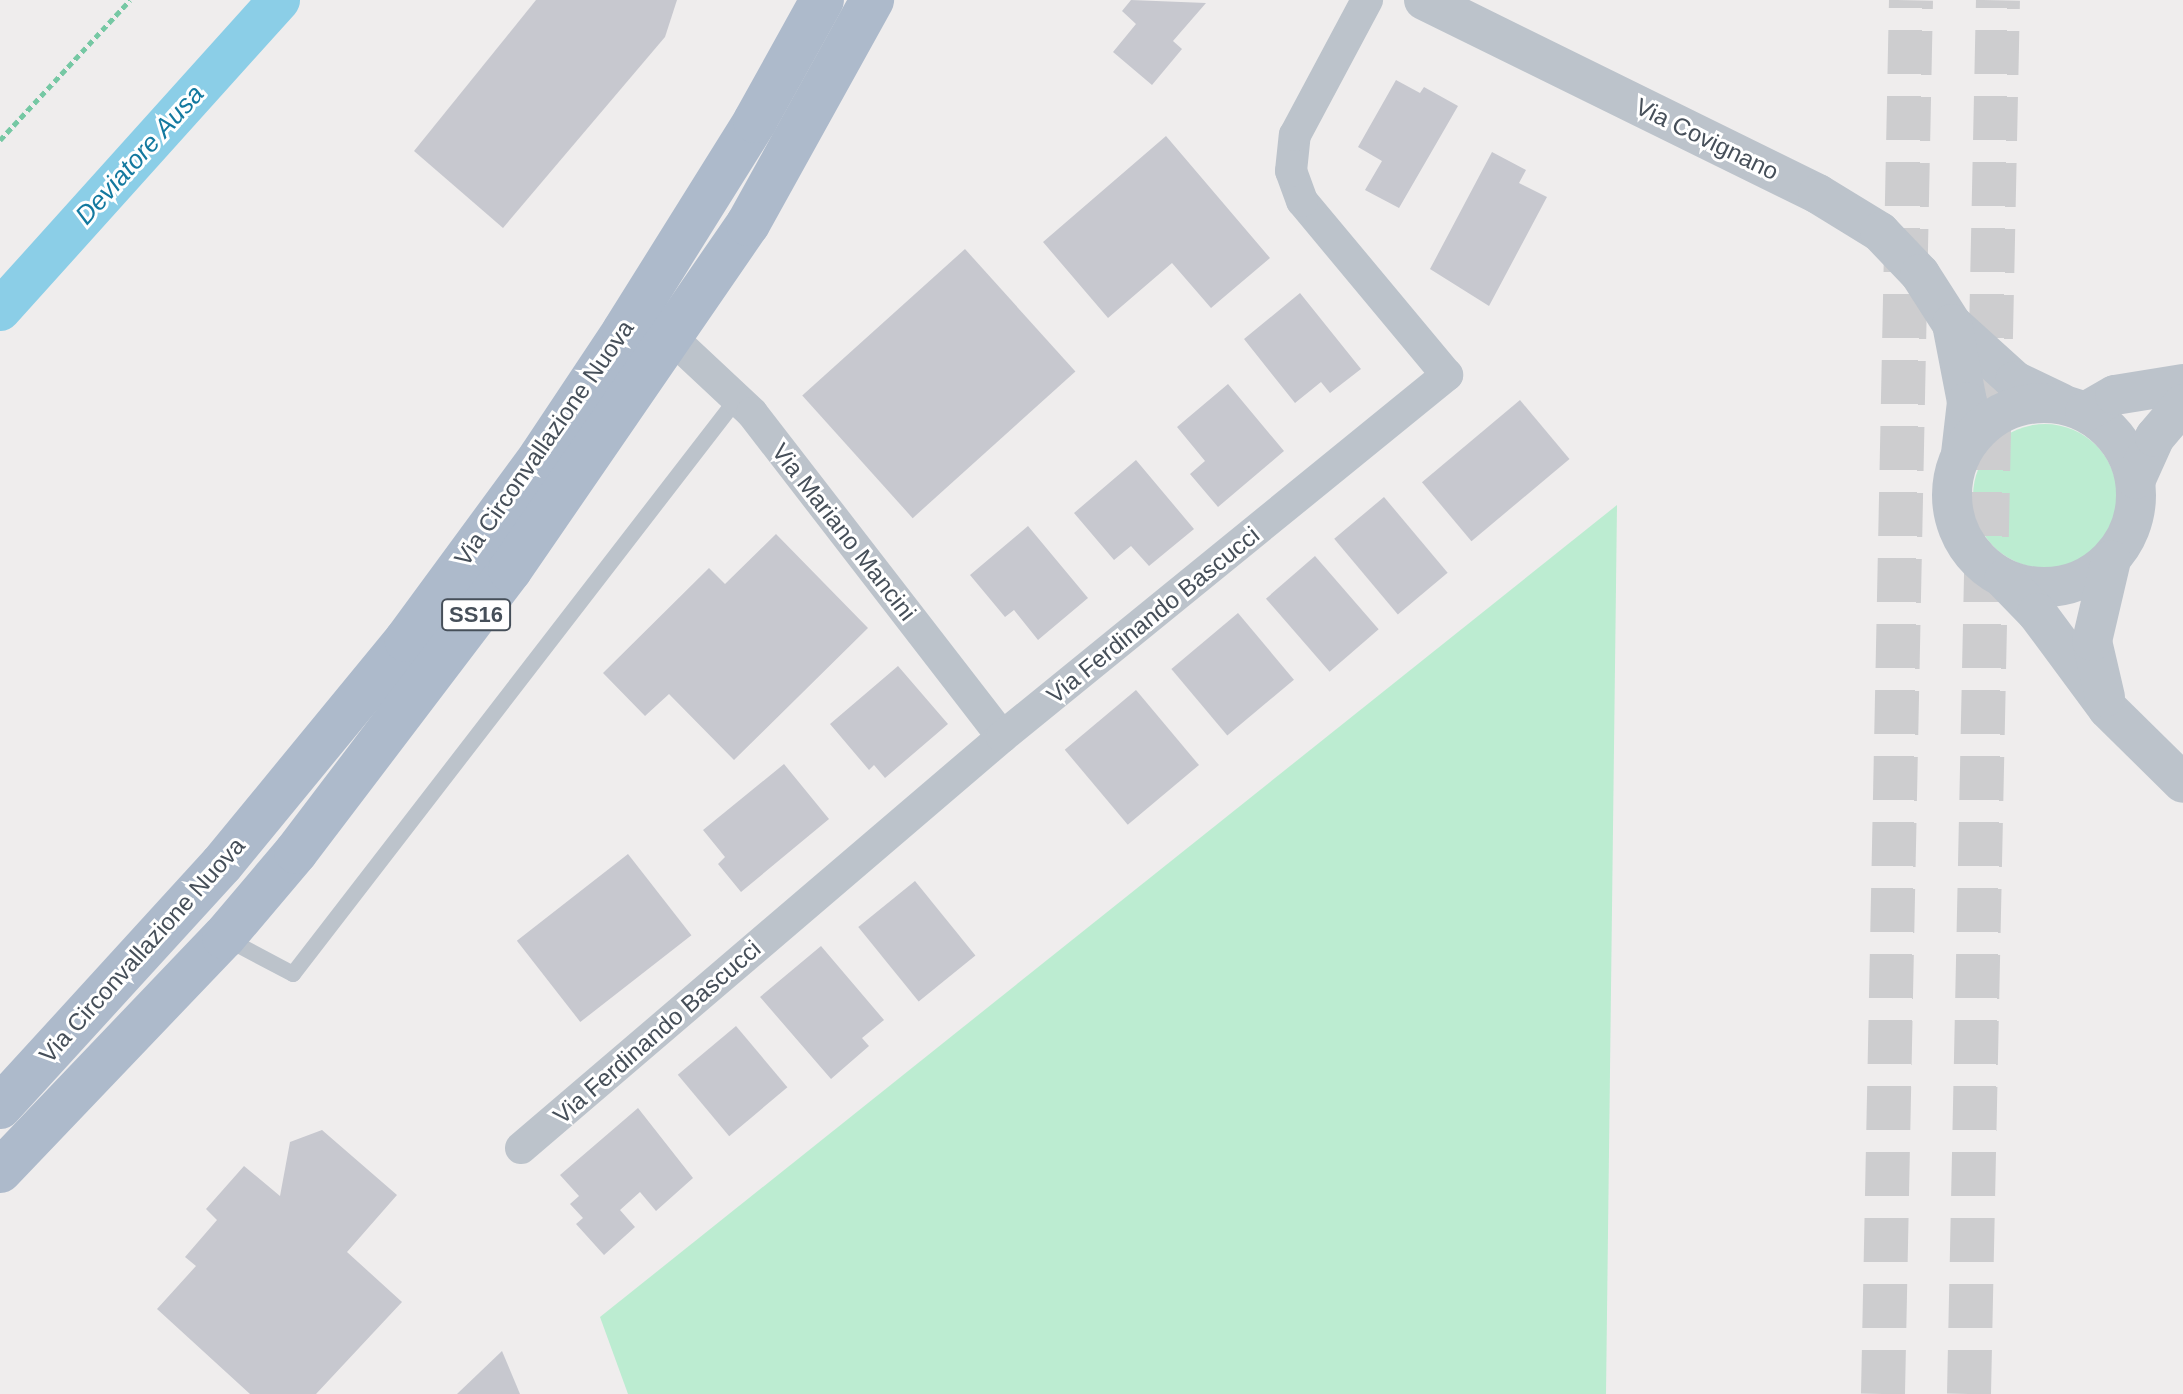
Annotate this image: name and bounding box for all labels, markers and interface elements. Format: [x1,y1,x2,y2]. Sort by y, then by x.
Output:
water label: Deviatore Ausa [69,79,211,231]
street label: Via Covignano [1631,92,1783,186]
street label: Via Circonvallazione Nuova [448,315,640,571]
street label: Via Mariano Mancini [766,438,922,626]
street label: Via Ferdinando Bascucci [1041,520,1265,710]
road number: SS16 [440,597,512,633]
street label: Via Circonvallazione Nuova [33,831,251,1069]
street label: Via Ferdinando Bascucci [548,934,766,1130]

